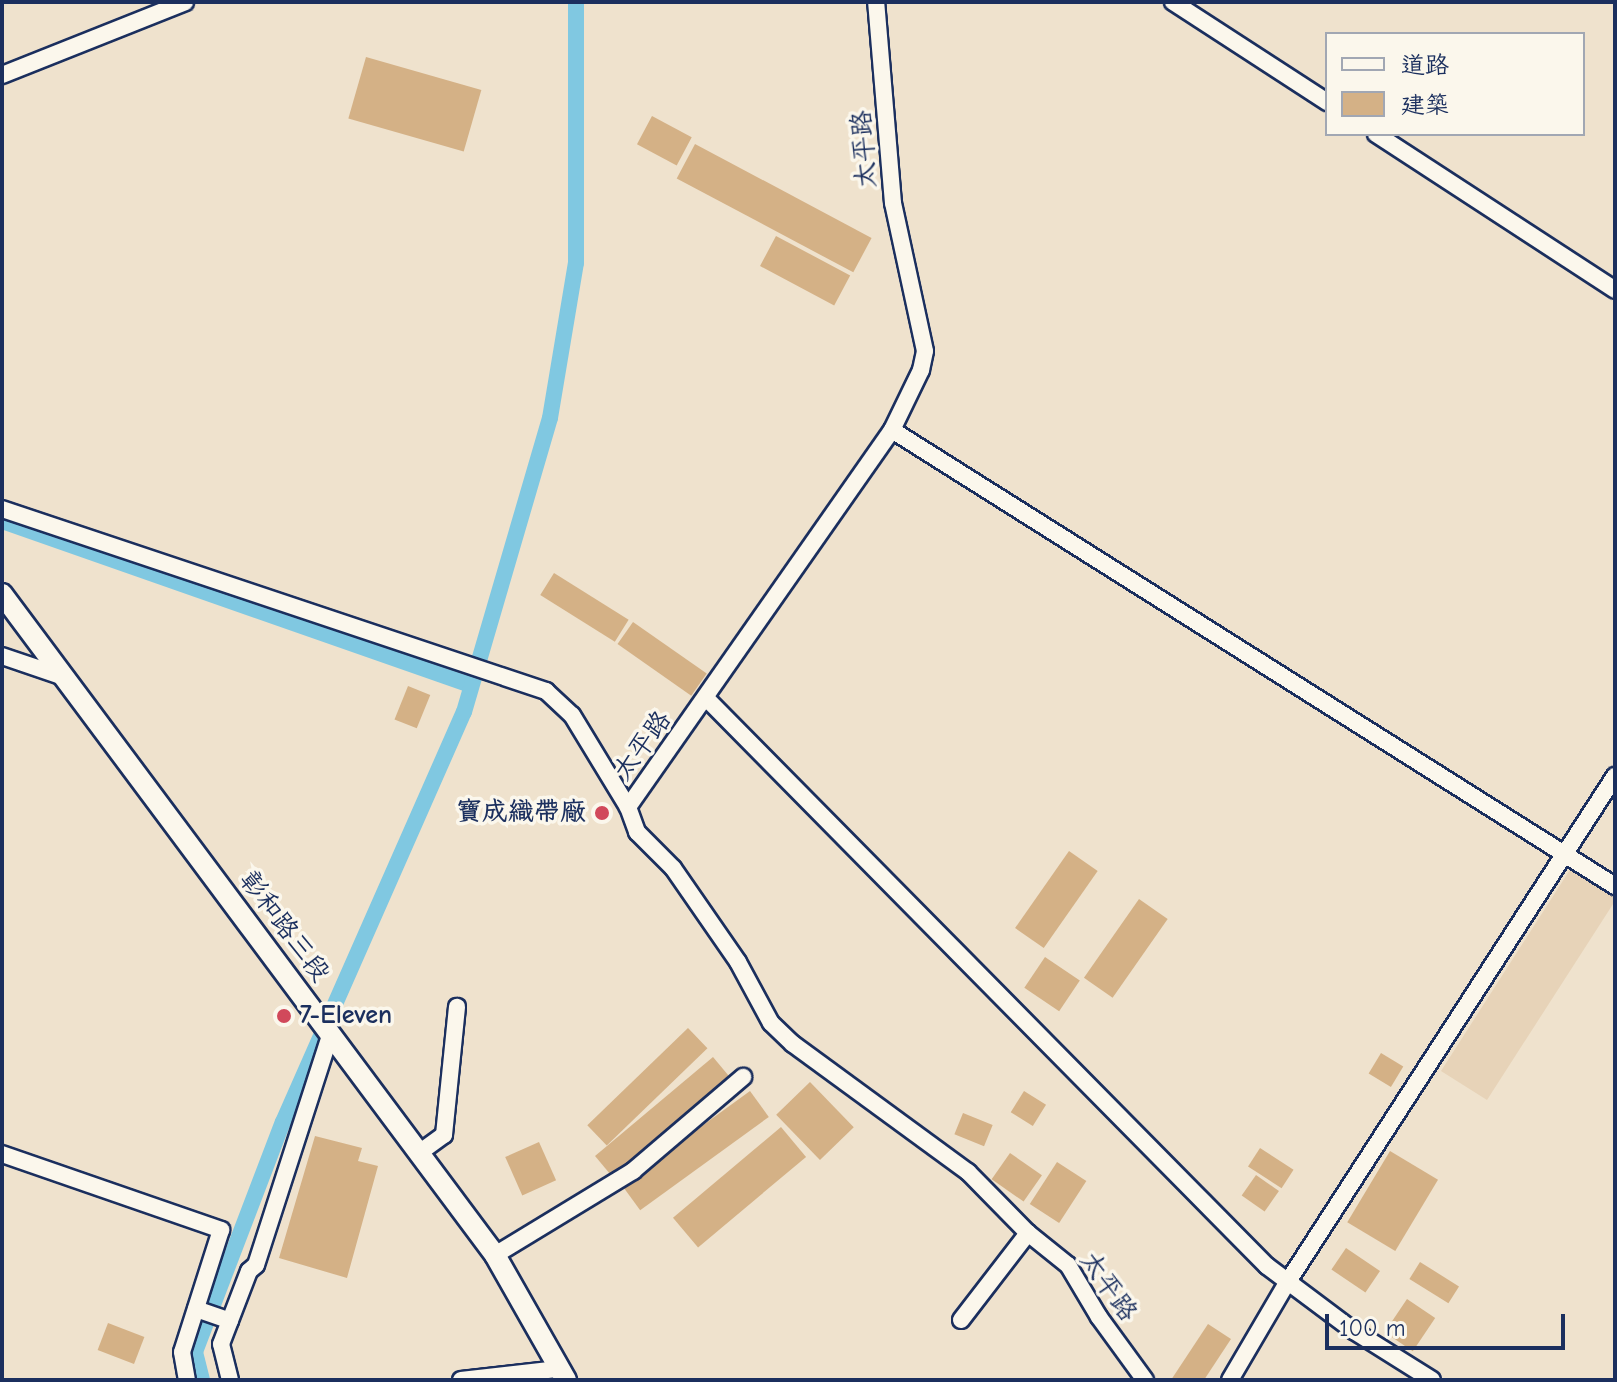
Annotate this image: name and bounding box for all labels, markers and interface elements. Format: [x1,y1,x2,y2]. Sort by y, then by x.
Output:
legend [1325,32,1585,136]
text: 道路 [1401,51,1449,79]
text: 建築 [1401,91,1449,119]
street label: 太平路 [847,109,883,189]
street label: 太平路 [607,705,679,787]
place label: 寶成織帶廠 [456,797,586,829]
marker: 寶成織帶廠 [593,804,611,822]
street label: 彰和路三段 [232,866,336,988]
place label: 7-Eleven [300,1000,392,1032]
marker: 7-Eleven [275,1007,293,1025]
street label: 太平路 [1073,1246,1143,1328]
scale bar [1329,1298,1569,1348]
text: 100 m [1339,1314,1406,1342]

